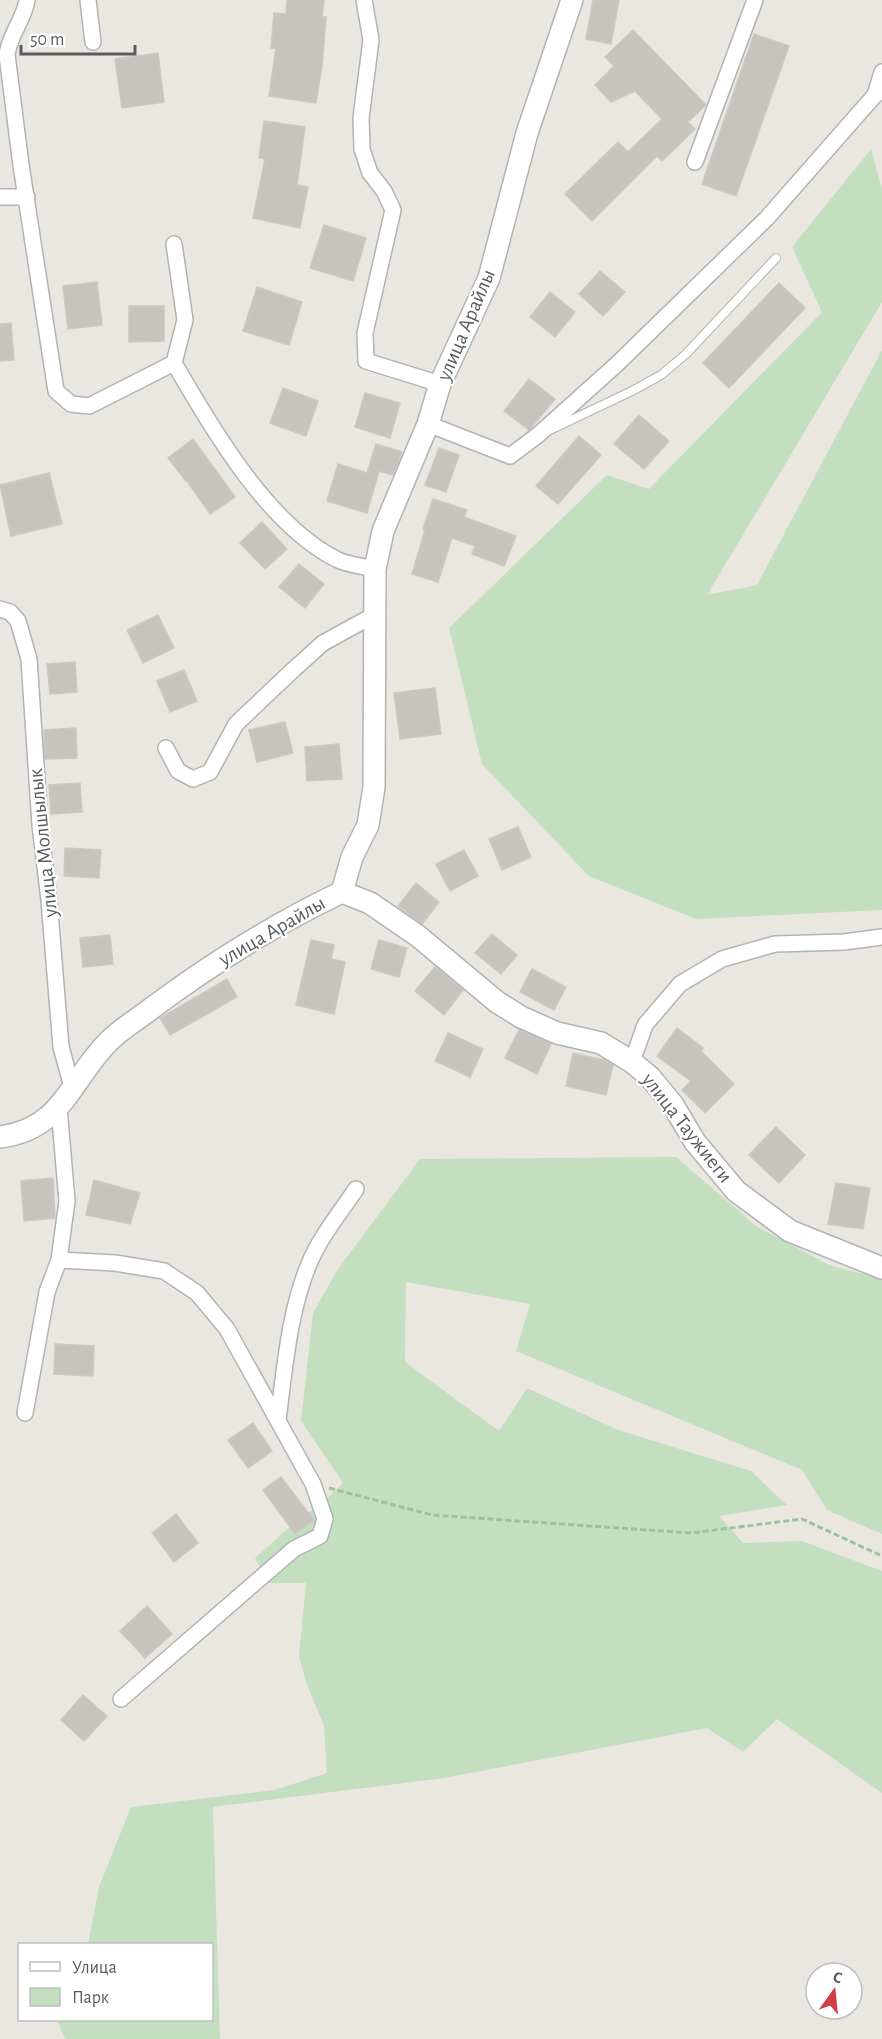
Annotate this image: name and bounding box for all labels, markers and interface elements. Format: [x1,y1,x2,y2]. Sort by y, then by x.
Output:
scale bar [21,18,135,56]
text: 50 m [30,31,64,49]
street label: улица Арайлы [433,266,499,385]
street label: улица Молшылык [25,767,61,919]
street label: улица Арайлы [214,892,329,970]
street label: улица Таужиеги [637,1068,736,1187]
legend [18,1943,213,2021]
text: Улица [72,1959,117,1977]
north arrow [804,1961,864,2021]
text: С [831,1969,844,1986]
text: Парк [72,1989,110,2007]

